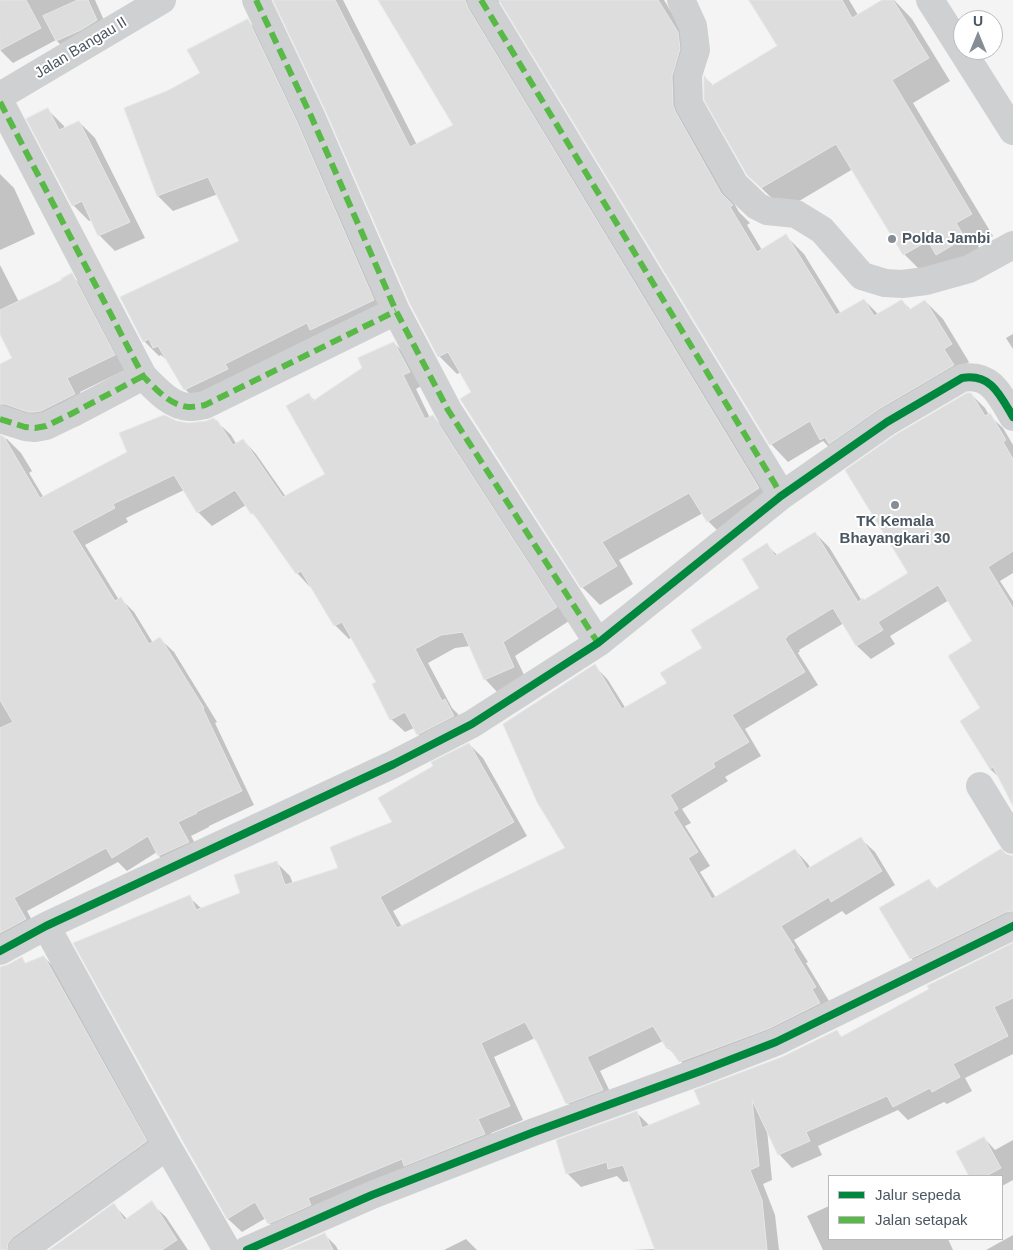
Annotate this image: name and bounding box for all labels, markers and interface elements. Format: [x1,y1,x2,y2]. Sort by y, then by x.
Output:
north arrow [953,10,1003,60]
street label: Jalan Bangau II [32,13,130,83]
text: U [973,13,983,29]
place label: Polda Jambi [902,230,990,248]
marker: Polda Jambi [886,233,898,245]
marker: TK Kemala Bhayangkari 30 [889,499,901,511]
place label: TK Kemala Bhayangkari 30 [840,513,950,548]
legend [828,1175,1003,1240]
text: Jalur sepeda [875,1186,961,1203]
text: Jalan setapak [875,1211,968,1228]

